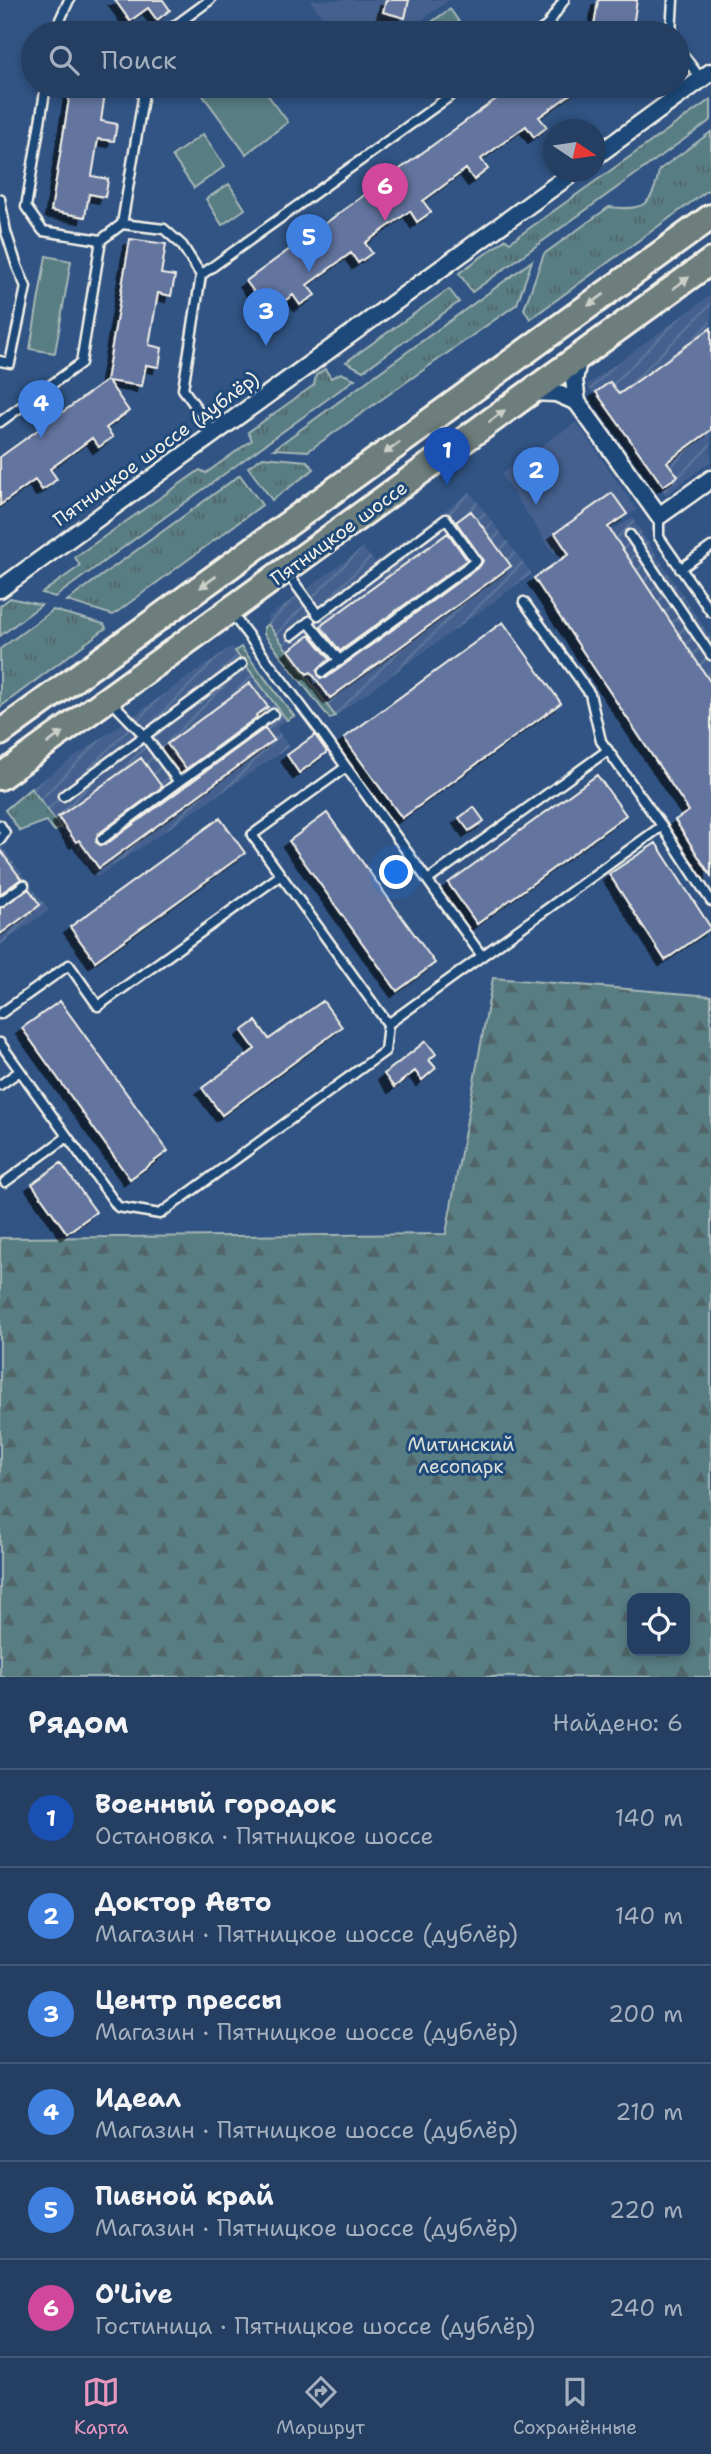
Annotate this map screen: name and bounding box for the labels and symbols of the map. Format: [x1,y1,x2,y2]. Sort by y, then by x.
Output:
north arrow [543,119,606,182]
pin: 6 [362,163,408,221]
pin: 5 [286,214,332,272]
one-way arrow [672,276,690,290]
pin: 3 [243,288,289,346]
one-way arrow [587,293,605,307]
street label: Пятницкое шоссе (дублёр) [48,366,264,532]
pin: 4 [18,380,64,438]
one-way arrow [488,410,506,424]
pin: 1 [424,427,470,485]
one-way arrow [383,441,401,455]
pin: 2 [513,447,559,505]
street label: Пятницкое шоссе [266,475,412,591]
one-way arrow [199,575,217,589]
one-way arrow [46,731,65,745]
your location [379,855,413,889]
park label: Митинский лесопарк [408,1432,514,1479]

